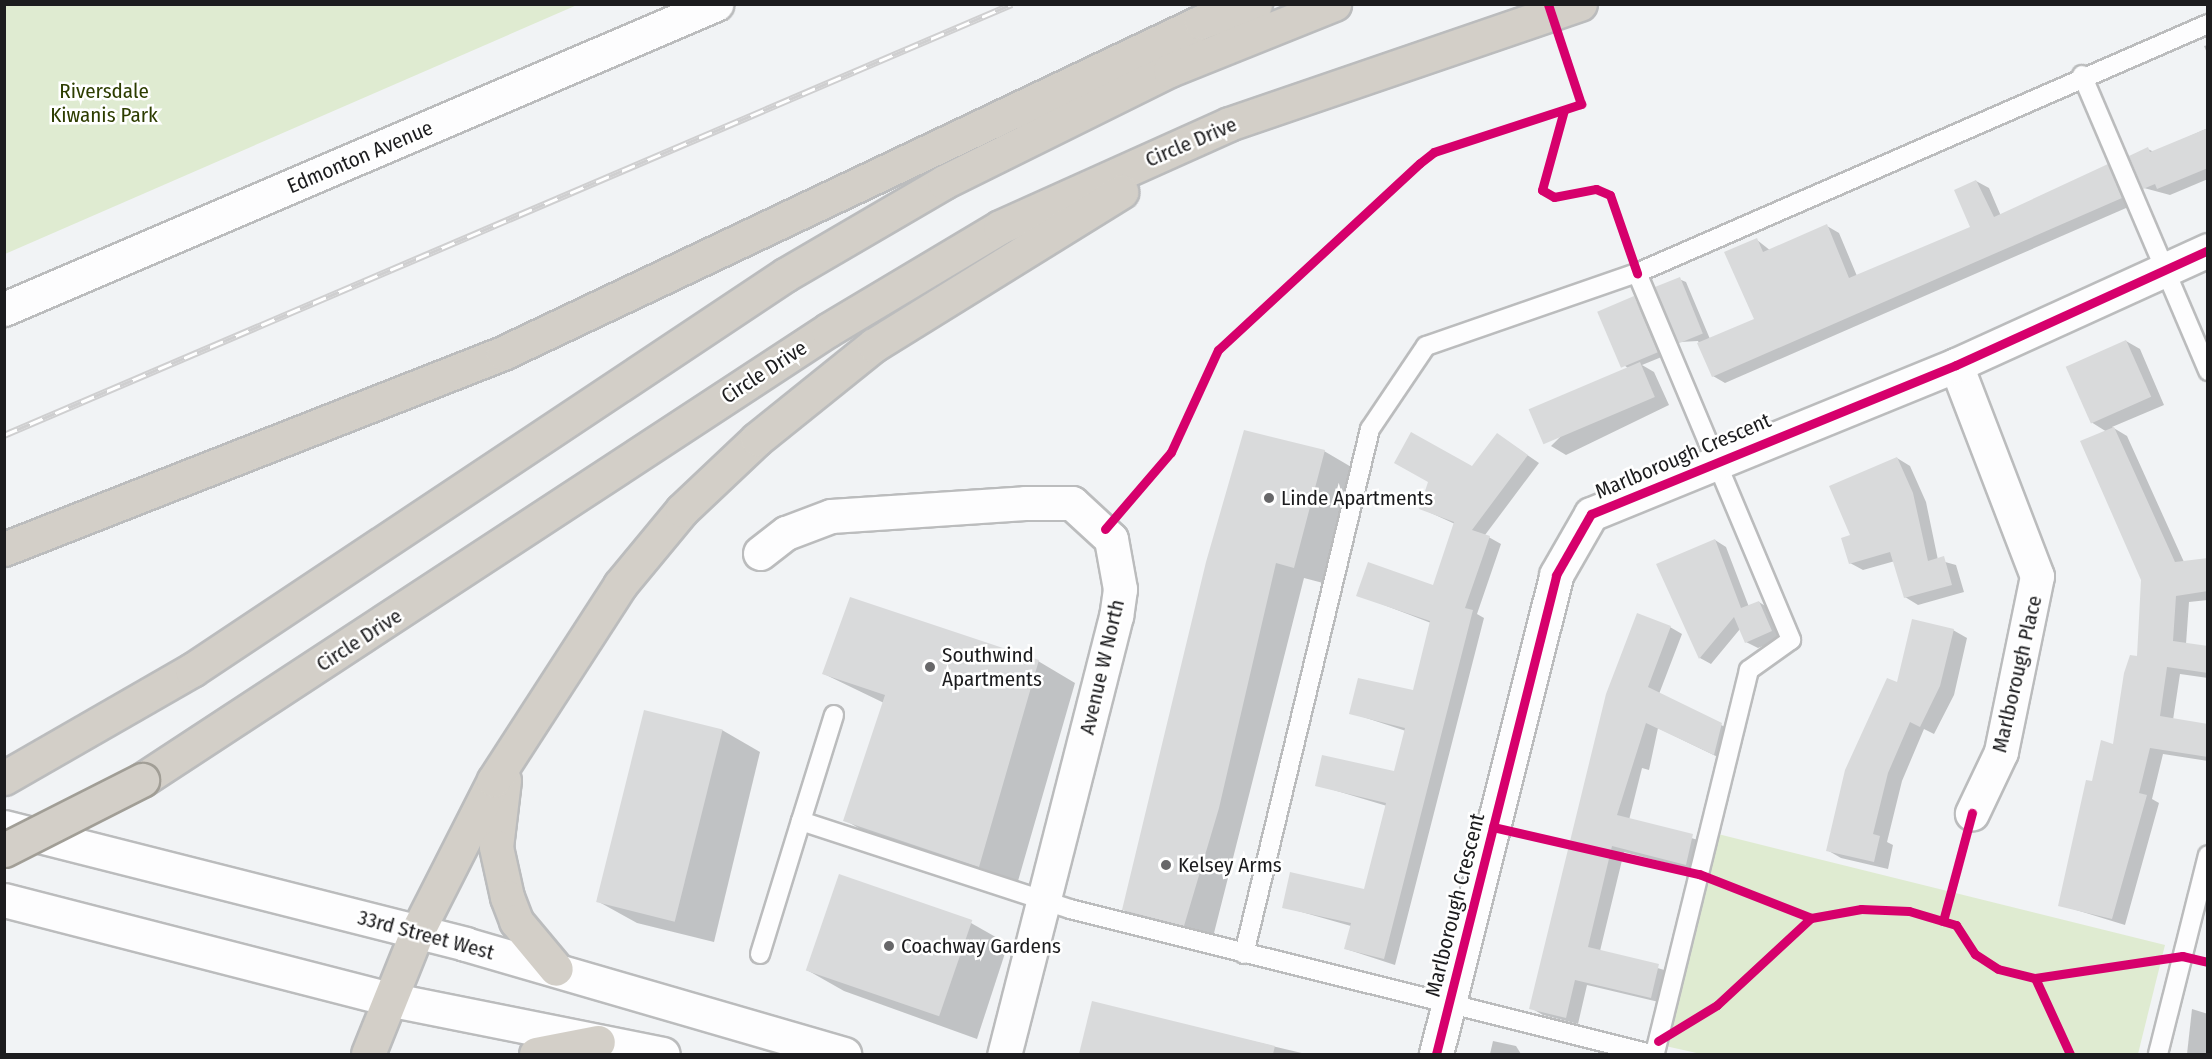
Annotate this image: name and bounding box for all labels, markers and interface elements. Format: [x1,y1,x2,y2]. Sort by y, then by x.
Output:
park label: Riversdale Kiwanis Park [50,78,158,128]
street label: Circle Drive [1141,111,1241,173]
street label: Edmonton Avenue [283,115,437,199]
street label: Circle Drive [717,335,811,409]
street label: Marlborough Crescent [1591,408,1775,504]
place label: Linde Apartments [1281,485,1433,511]
marker: Linde Apartments [1262,491,1276,505]
street label: Marlborough Place [1987,593,2047,755]
street label: Avenue W North [1074,597,1130,737]
street label: Circle Drive [312,603,406,677]
place label: Southwind Apartments [942,642,1042,692]
marker: Southwind Apartments [923,660,937,674]
street label: Marlborough Crescent [1420,811,1490,999]
place label: Kelsey Arms [1178,852,1282,878]
marker: Kelsey Arms [1159,858,1173,872]
street label: 33rd Street West [355,905,497,965]
place label: Coachway Gardens [901,933,1061,959]
marker: Coachway Gardens [882,939,896,953]

